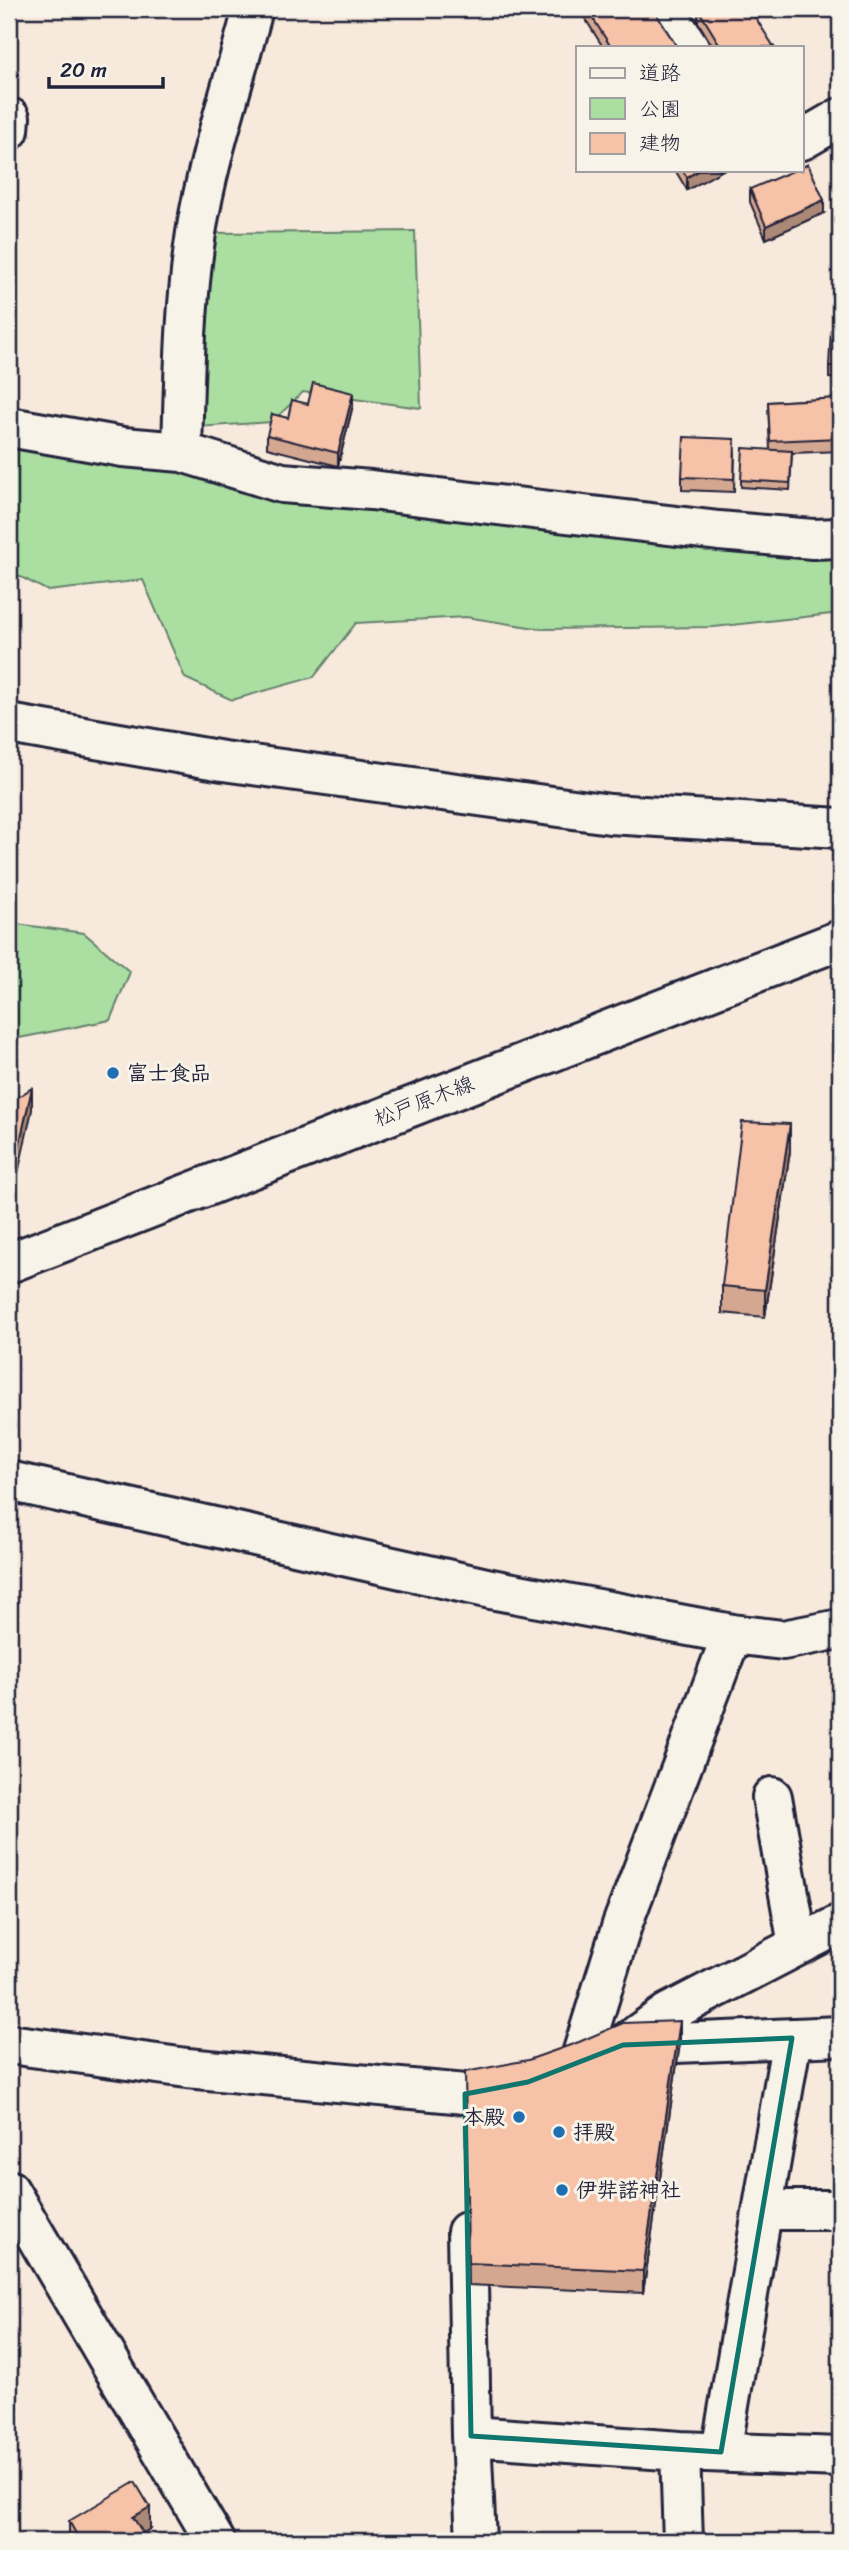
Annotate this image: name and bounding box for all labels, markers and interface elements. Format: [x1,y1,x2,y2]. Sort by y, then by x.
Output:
scale bar [49,46,163,90]
legend [576,46,804,172]
text: 20 m [60,51,107,89]
text: 道路 [639,54,681,92]
text: 公園 [639,90,681,128]
text: 建物 [639,124,681,162]
place label: 富士食品 [127,1054,211,1092]
street label: 松戸原木線 [368,1064,480,1138]
marker: 富士食品 [105,1065,121,1081]
place label: 本殿 [463,2098,505,2136]
marker: 本殿 [511,2109,527,2125]
place label: 拝殿 [573,2113,615,2151]
marker: 拝殿 [551,2124,567,2140]
place label: 伊弉諾神社 [576,2171,681,2209]
marker: 伊弉諾神社 [554,2182,570,2198]

